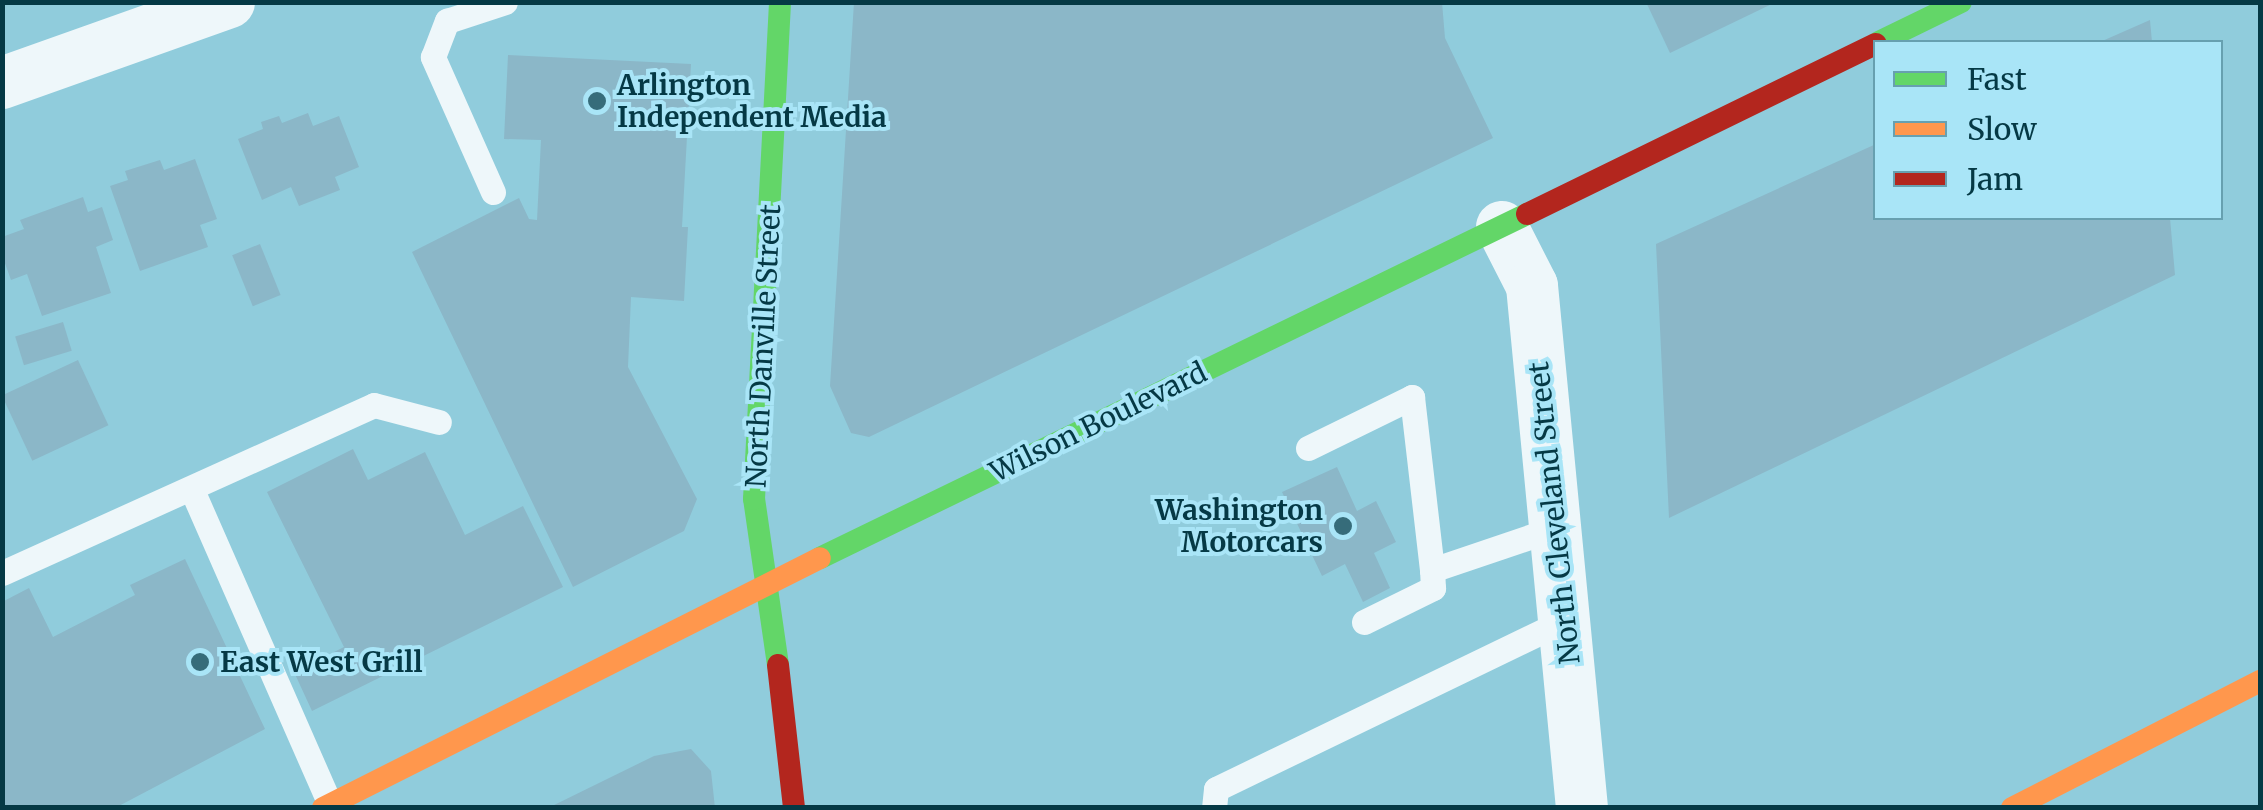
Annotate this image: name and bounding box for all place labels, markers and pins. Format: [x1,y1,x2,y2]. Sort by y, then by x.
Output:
place label: Arlington Independent Media [617,68,887,134]
marker: Arlington Independent Media [586,90,608,112]
place label: Washington Motorcars [1155,493,1323,559]
marker: Washington Motorcars [1332,515,1354,537]
place label: East West Grill [220,645,423,679]
marker: East West Grill [189,651,211,673]

